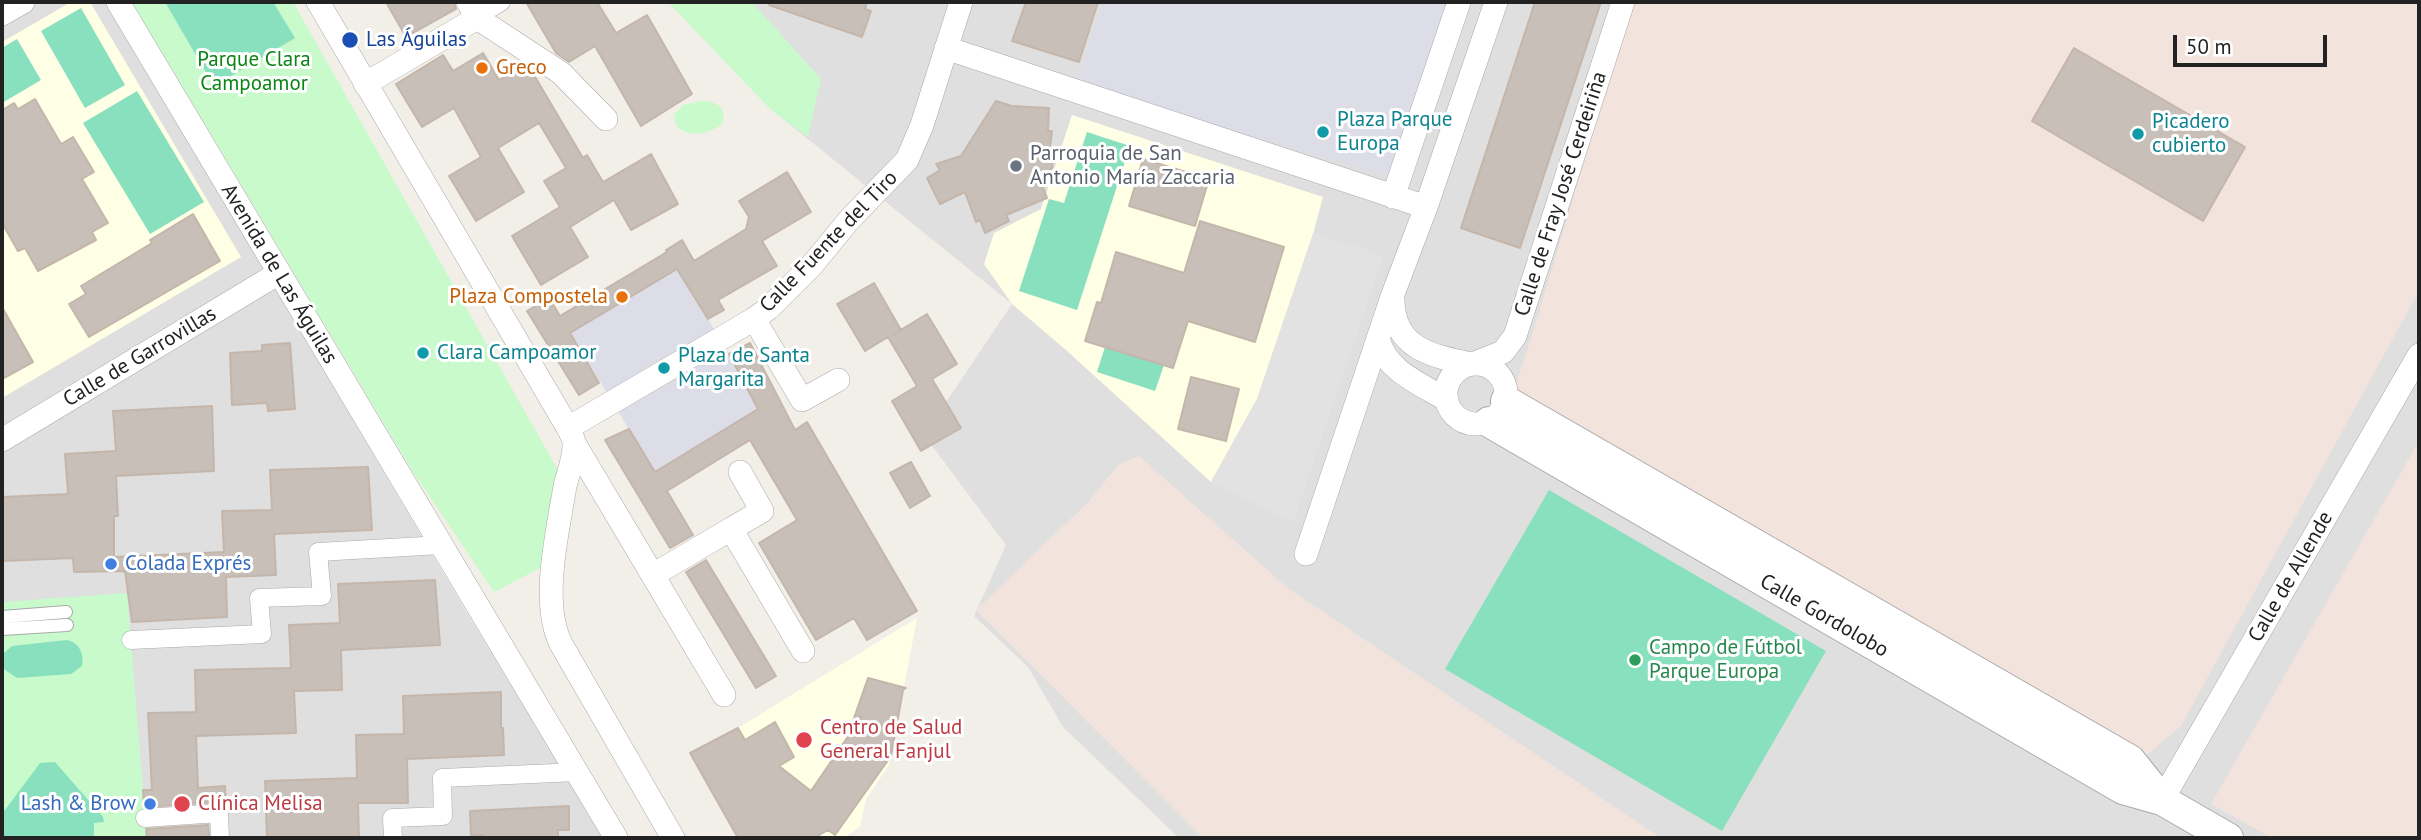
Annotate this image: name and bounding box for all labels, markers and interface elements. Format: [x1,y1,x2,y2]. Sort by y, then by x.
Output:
scale bar [2176,21,2330,65]
place label: Las Águilas [366,27,467,53]
marker: Las Águilas [340,30,360,50]
text: 50 m [2186,33,2232,60]
park label: Parque Clara Campoamor [197,47,311,97]
place label: Greco [496,55,547,81]
marker: Greco [474,60,490,76]
street label: Calle de Fray José Cerdeiriña [1509,68,1613,320]
place label: Plaza Parque Europa [1337,107,1453,157]
place label: Picadero cubierto [2152,109,2230,159]
marker: Plaza Parque Europa [1315,124,1331,140]
marker: Picadero cubierto [2130,126,2146,142]
place label: Parroquia de San Antonio María Zaccaria [1030,141,1235,191]
marker: Parroquia de San Antonio María Zaccaria [1008,158,1024,174]
street label: Calle Fuente del Tiro [755,166,903,318]
street label: Avenida de Las Águilas [215,180,343,368]
place label: Plaza Compostela [449,284,608,310]
marker: Plaza Compostela [614,289,630,305]
street label: Calle de Garrovillas [59,301,221,413]
place label: Clara Campoamor [437,340,596,366]
place label: Plaza de Santa Margarita [678,343,810,393]
marker: Clara Campoamor [415,345,431,361]
marker: Plaza de Santa Margarita [656,360,672,376]
street label: Calle de Allende [2243,507,2339,647]
place label: Colada Exprés [125,551,251,577]
marker: Colada Exprés [103,556,119,572]
street label: Calle Gordolobo [1755,569,1893,663]
place label: Campo de Fútbol Parque Europa [1649,635,1802,685]
marker: Campo de Fútbol Parque Europa [1627,652,1643,668]
place label: Centro de Salud General Fanjul [820,715,962,765]
marker: Centro de Salud General Fanjul [794,730,814,750]
place label: Lash & Brow [21,791,136,817]
place label: Clínica Melisa [198,791,323,817]
marker: Clínica Melisa [172,794,192,814]
marker: Lash & Brow [142,796,158,812]

